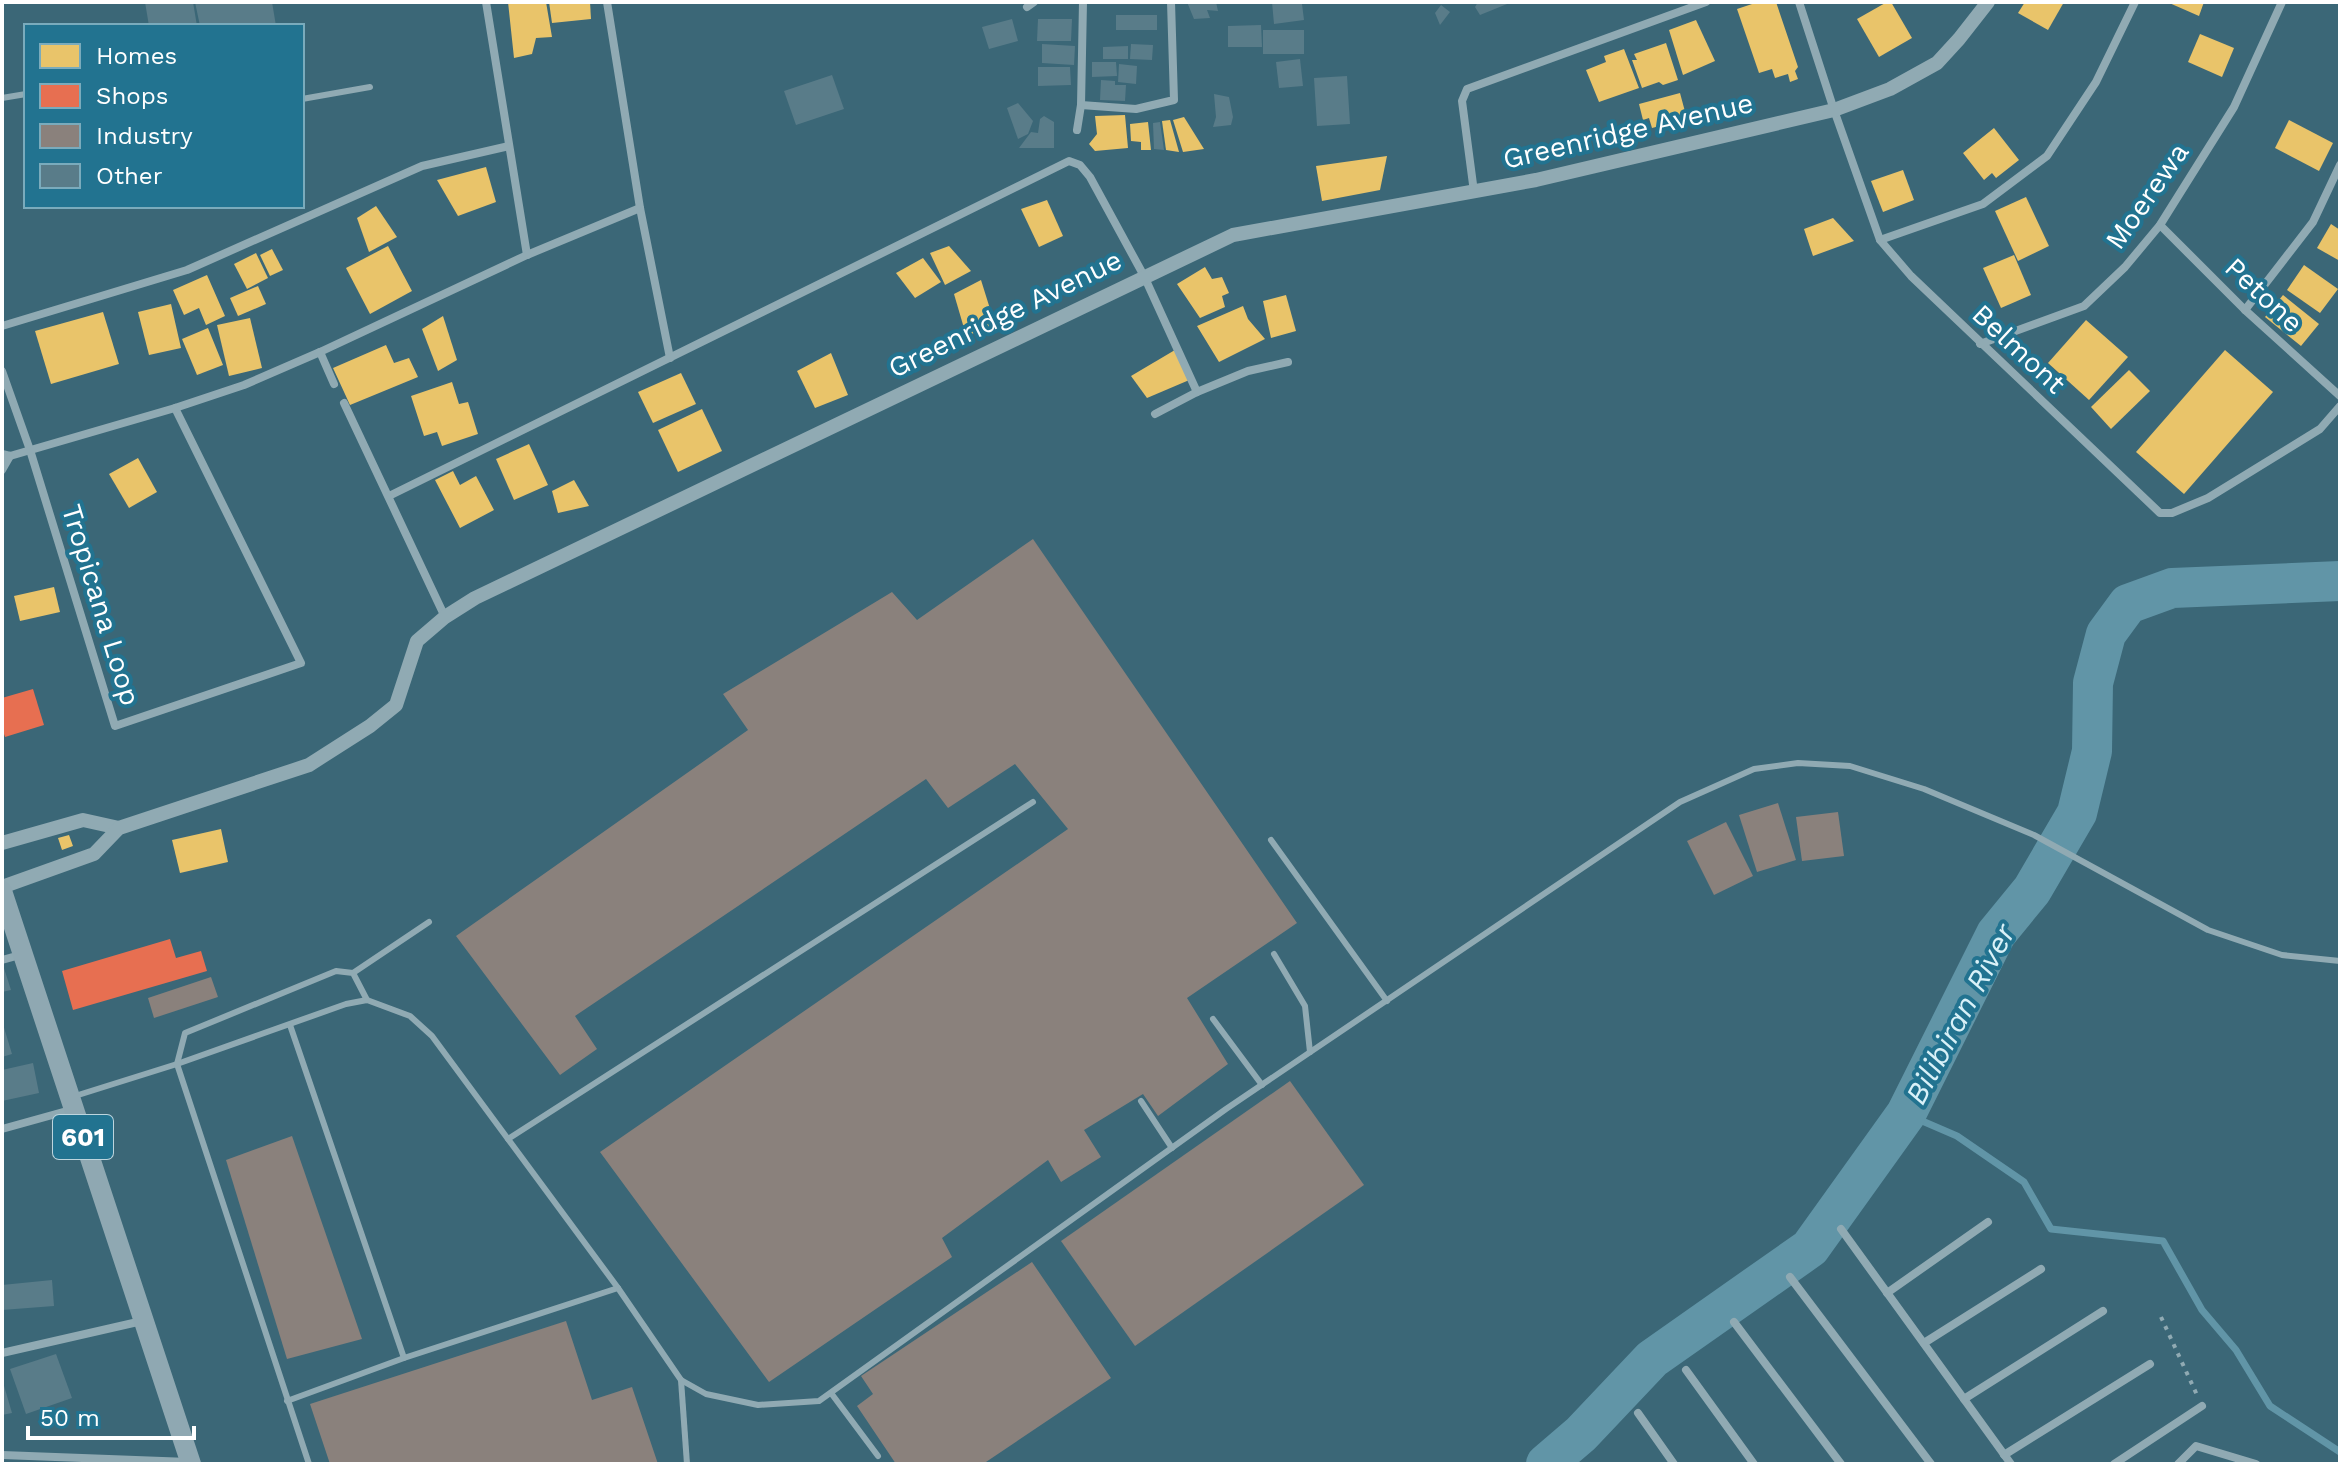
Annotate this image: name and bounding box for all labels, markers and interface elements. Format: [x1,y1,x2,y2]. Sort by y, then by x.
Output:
legend [24,24,304,208]
text: Homes [96,42,177,70]
text: Shops [96,82,168,110]
street label: Greenridge Avenue [1500,86,1756,176]
text: Industry [96,122,193,150]
street label: Moerewa [2098,136,2196,256]
text: Other [96,162,163,190]
street label: Greenridge Avenue [883,243,1127,385]
street label: Petone [2218,251,2310,339]
street label: Belmont [1966,298,2073,401]
street label: Tropicana Loop [55,500,147,710]
water label: Bilibiran River [1898,917,2023,1110]
road number: 601 [53,1115,113,1159]
scale bar [28,1390,194,1440]
text: 50 m [40,1404,100,1432]

